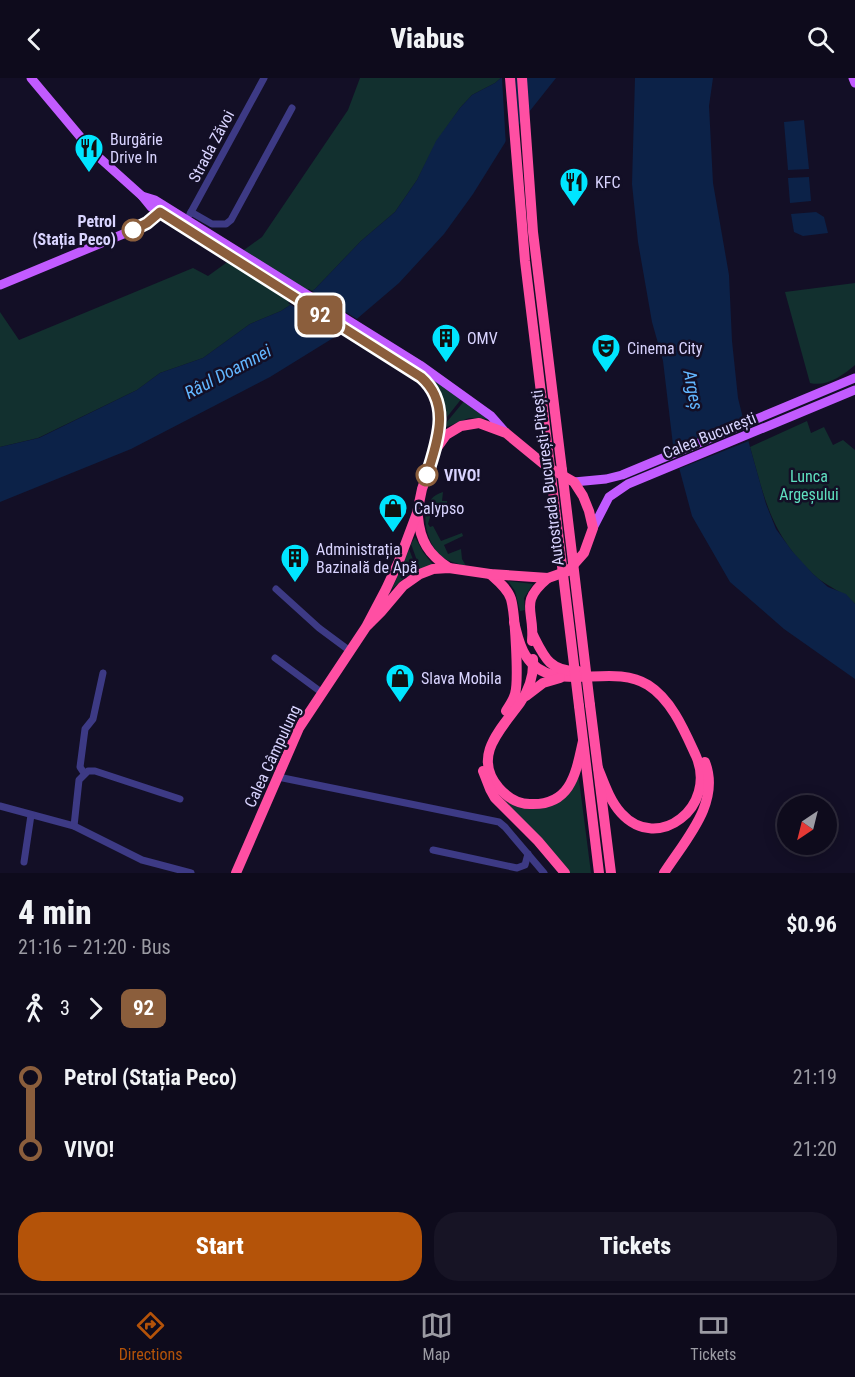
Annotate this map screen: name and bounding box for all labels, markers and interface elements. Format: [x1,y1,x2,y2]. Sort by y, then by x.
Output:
icon: back [18,23,51,56]
text: Viabus [390,23,465,55]
icon: search [804,23,837,56]
street label: Strada Zăvoi [185,107,238,186]
place label: Burgărie Drive In [110,130,163,167]
restaurant icon: Burgărie Drive In [73,132,105,174]
restaurant icon: KFC [558,166,590,208]
place label: KFC [595,173,621,192]
place label: Petrol (Stația Peco) [32,212,116,249]
marker: Petrol (Stația Peco) [122,219,144,241]
line badge: 92 [293,296,347,334]
text: 92 [309,303,331,327]
building icon: OMV [430,322,462,364]
place label: OMV [467,329,498,348]
theatre icon: Cinema City [590,332,622,374]
place label: Cinema City [627,339,703,358]
water label: Râul Doamnei [181,340,276,403]
water label: Argeș [678,367,708,412]
street label: Autostrada București-Pitești [527,389,569,567]
street label: Calea București [660,408,759,464]
marker: VIVO! [416,464,438,486]
place label: VIVO! [444,466,481,485]
park label: Lunca Argeșului [779,467,839,505]
shop icon: Calypso [377,492,409,534]
place label: Calypso [414,499,464,518]
place label: Administrația Bazinală de Apă [316,540,417,577]
building icon: Administrația Bazinală de Apă [279,542,311,584]
shop icon: Slava Mobila [384,662,416,704]
place label: Slava Mobila [421,669,502,688]
street label: Calea Câmpulung [240,702,304,810]
north arrow [777,795,837,855]
map controls [777,795,837,855]
text: 4 min [18,893,92,932]
text: $0.96 [786,912,837,937]
text: 21:16 – 21:20 · Bus [18,935,171,959]
icon: walk [18,992,51,1025]
icon: forward [79,992,112,1025]
text: 3 [60,996,70,1020]
text: 92 [133,996,154,1020]
text: Petrol (Stația Peco) [64,1065,237,1090]
text: 21:19 [793,1065,837,1089]
text: VIVO! [64,1137,114,1162]
text: 21:20 [793,1137,837,1161]
button: Start [18,1212,422,1281]
button: Tickets [434,1212,837,1281]
tab: Directions [119,1309,183,1364]
tab: Map [420,1309,453,1364]
tab: Tickets [690,1309,736,1364]

